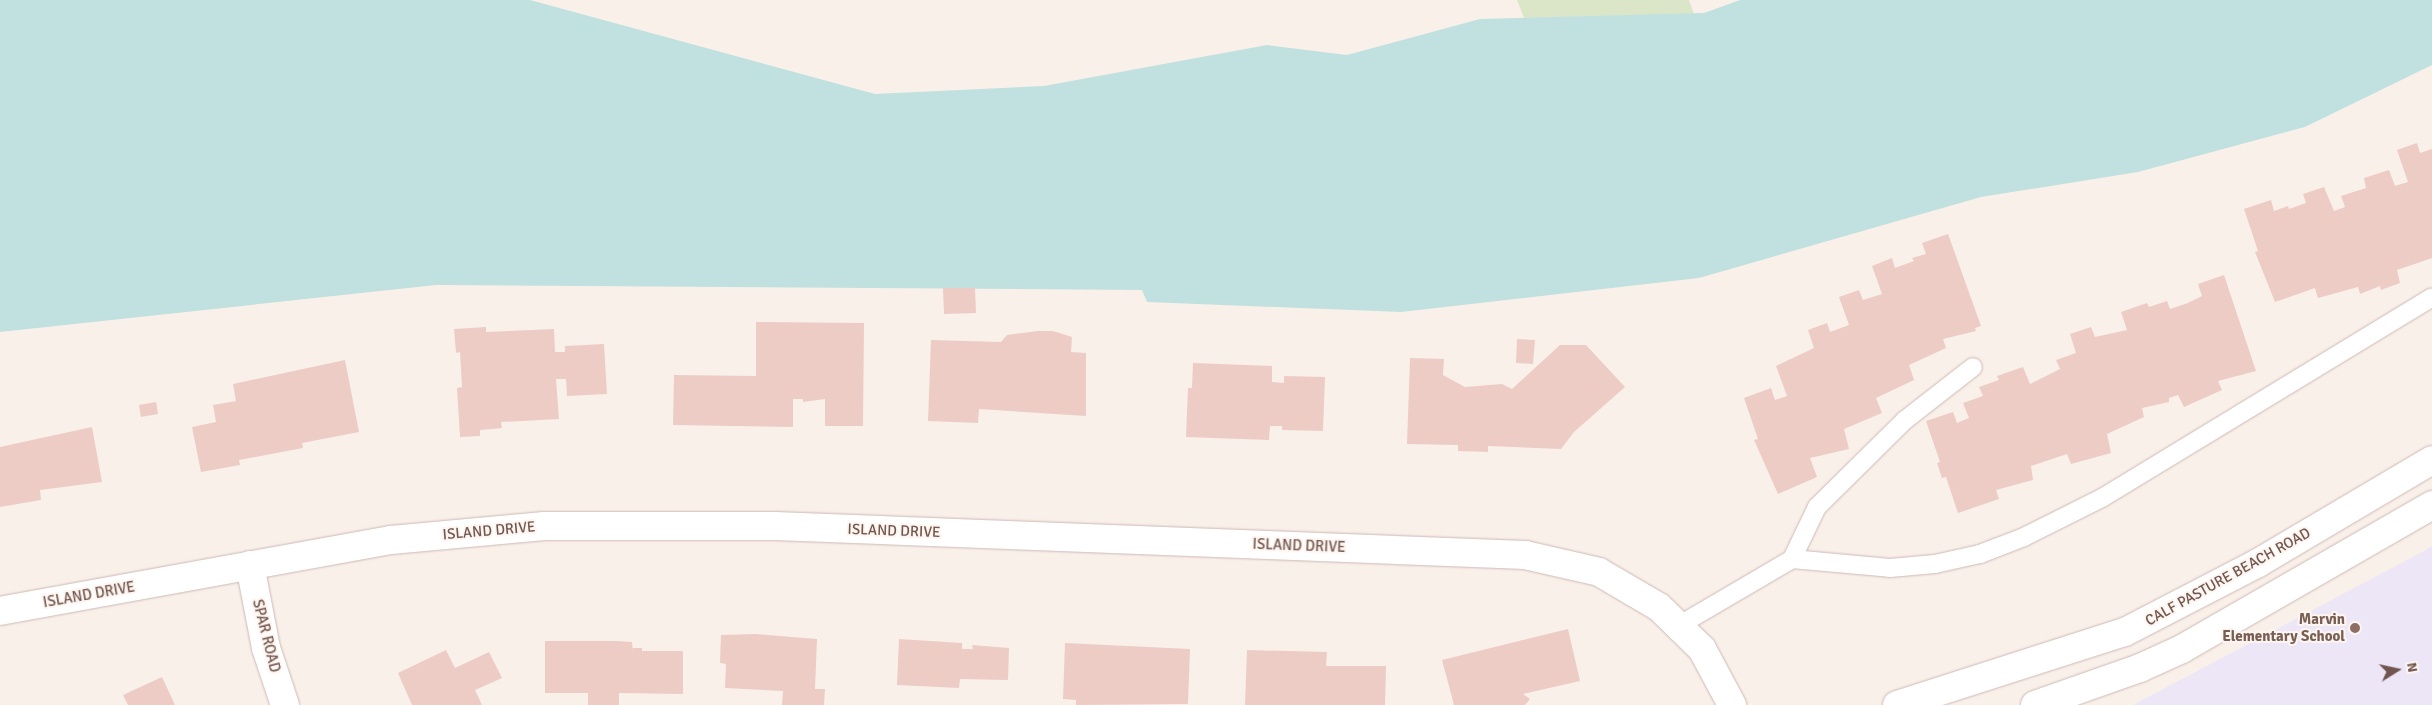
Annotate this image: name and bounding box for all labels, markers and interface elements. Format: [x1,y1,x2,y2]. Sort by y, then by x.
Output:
street label: ISLAND DRIVE [442,518,536,544]
street label: ISLAND DRIVE [847,520,941,542]
street label: CALF PASTURE BEACH ROAD [2142,524,2314,630]
street label: ISLAND DRIVE [1252,535,1346,557]
street label: ISLAND DRIVE [42,578,136,612]
street label: SPAR ROAD [248,598,284,674]
place label: Marvin Elementary School [2222,610,2345,645]
marker: Marvin Elementary School [2349,622,2361,634]
north arrow [2372,645,2422,695]
text: N [2403,661,2421,674]

